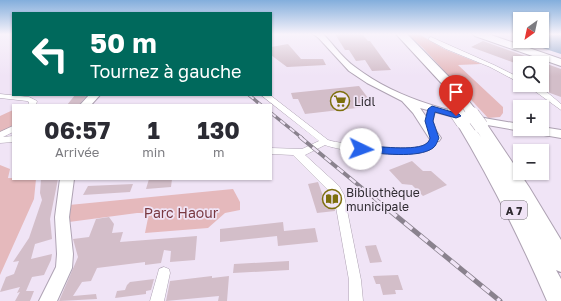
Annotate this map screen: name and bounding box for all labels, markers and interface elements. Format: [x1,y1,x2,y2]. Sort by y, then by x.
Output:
north arrow [513,12,549,48]
map controls [513,12,549,180]
text: 50 m [90,26,157,59]
icon: left [24,28,76,80]
button: search [513,56,549,92]
text: Tournez à gauche [90,60,242,82]
pin [439,75,473,116]
icon: arrive [445,81,467,103]
supermarket icon: Lidl [329,90,351,112]
place label: Lidl [354,94,375,109]
button: + [513,100,549,136]
text: 06:57 [44,115,110,144]
text: 1 [148,115,160,144]
text: 130 [197,115,240,144]
position arrow [340,128,382,170]
text: Arrivée [55,144,99,160]
text: min [142,144,165,160]
text: m [213,144,224,160]
button: − [513,144,549,180]
place label: Bibliothèque municipale [346,185,420,214]
library icon: Bibliothèque municipale [321,188,343,210]
road number: A 7 [501,201,527,219]
park label: Parc Haour [144,204,219,221]

